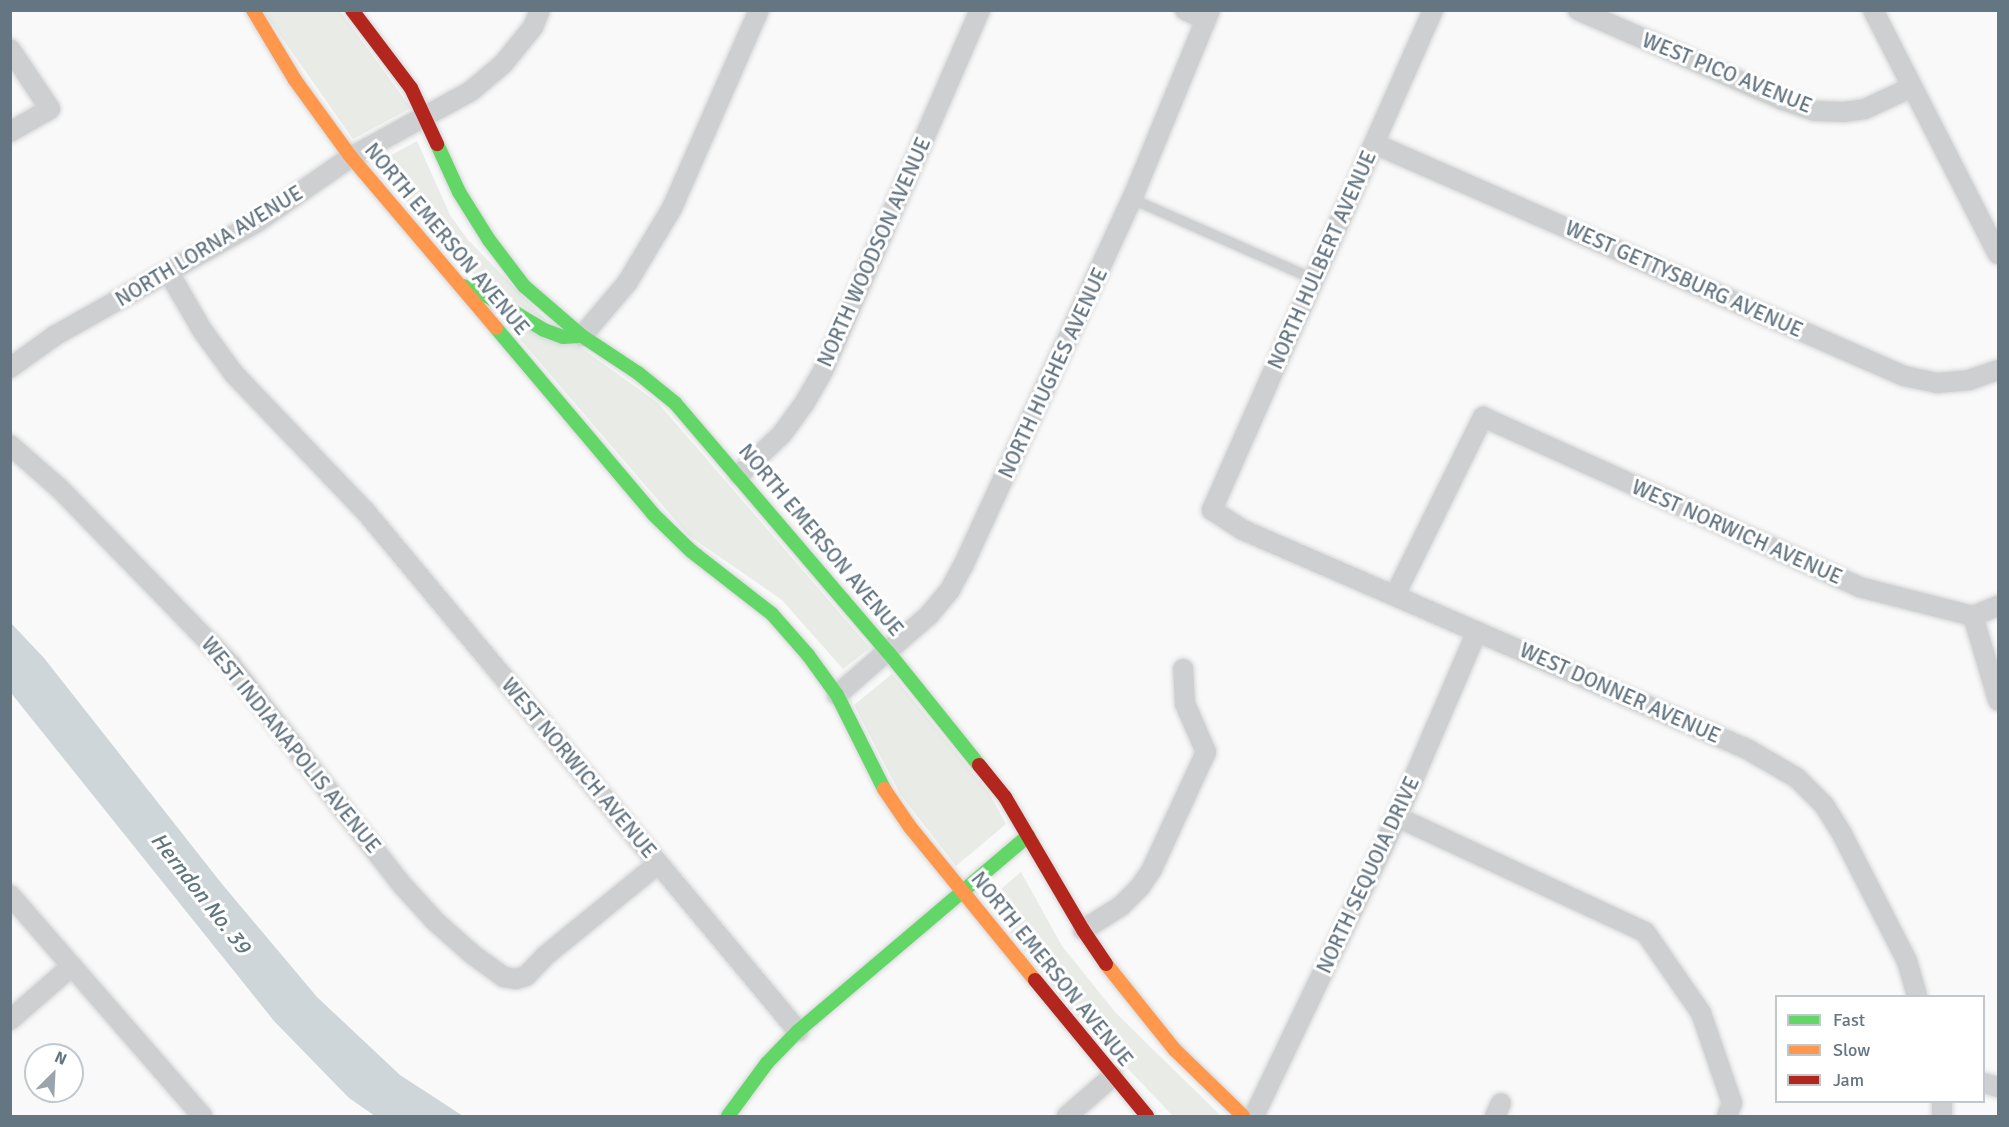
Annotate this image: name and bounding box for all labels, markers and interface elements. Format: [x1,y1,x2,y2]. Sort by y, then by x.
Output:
street label: WEST PICO AVENUE [1638,27,1816,119]
street label: NORTH WOODSON AVENUE [812,133,936,371]
street label: NORTH EMERSON AVENUE [359,138,535,340]
street label: NORTH HULBERT AVENUE [1262,147,1382,373]
street label: NORTH LORNA AVENUE [111,180,307,312]
street label: WEST GETTYSBURG AVENUE [1561,215,1807,343]
street label: NORTH HUGHES AVENUE [993,264,1113,482]
street label: NORTH EMERSON AVENUE [733,439,909,641]
street label: WEST NORWICH AVENUE [1628,474,1846,590]
street label: WEST INDIANAPOLIS AVENUE [196,632,386,858]
street label: WEST DONNER AVENUE [1516,637,1724,749]
street label: WEST NORWICH AVENUE [496,673,662,863]
street label: NORTH SEQUOIA DRIVE [1311,773,1425,977]
water label: Herndon No. 39 [146,827,256,959]
street label: NORTH EMERSON AVENUE [966,867,1138,1071]
legend [1775,995,1985,1103]
text: Fast [1833,1009,1865,1031]
text: Slow [1833,1039,1870,1061]
north arrow [24,1043,84,1103]
text: N [51,1047,70,1070]
text: Jam [1833,1069,1864,1091]

